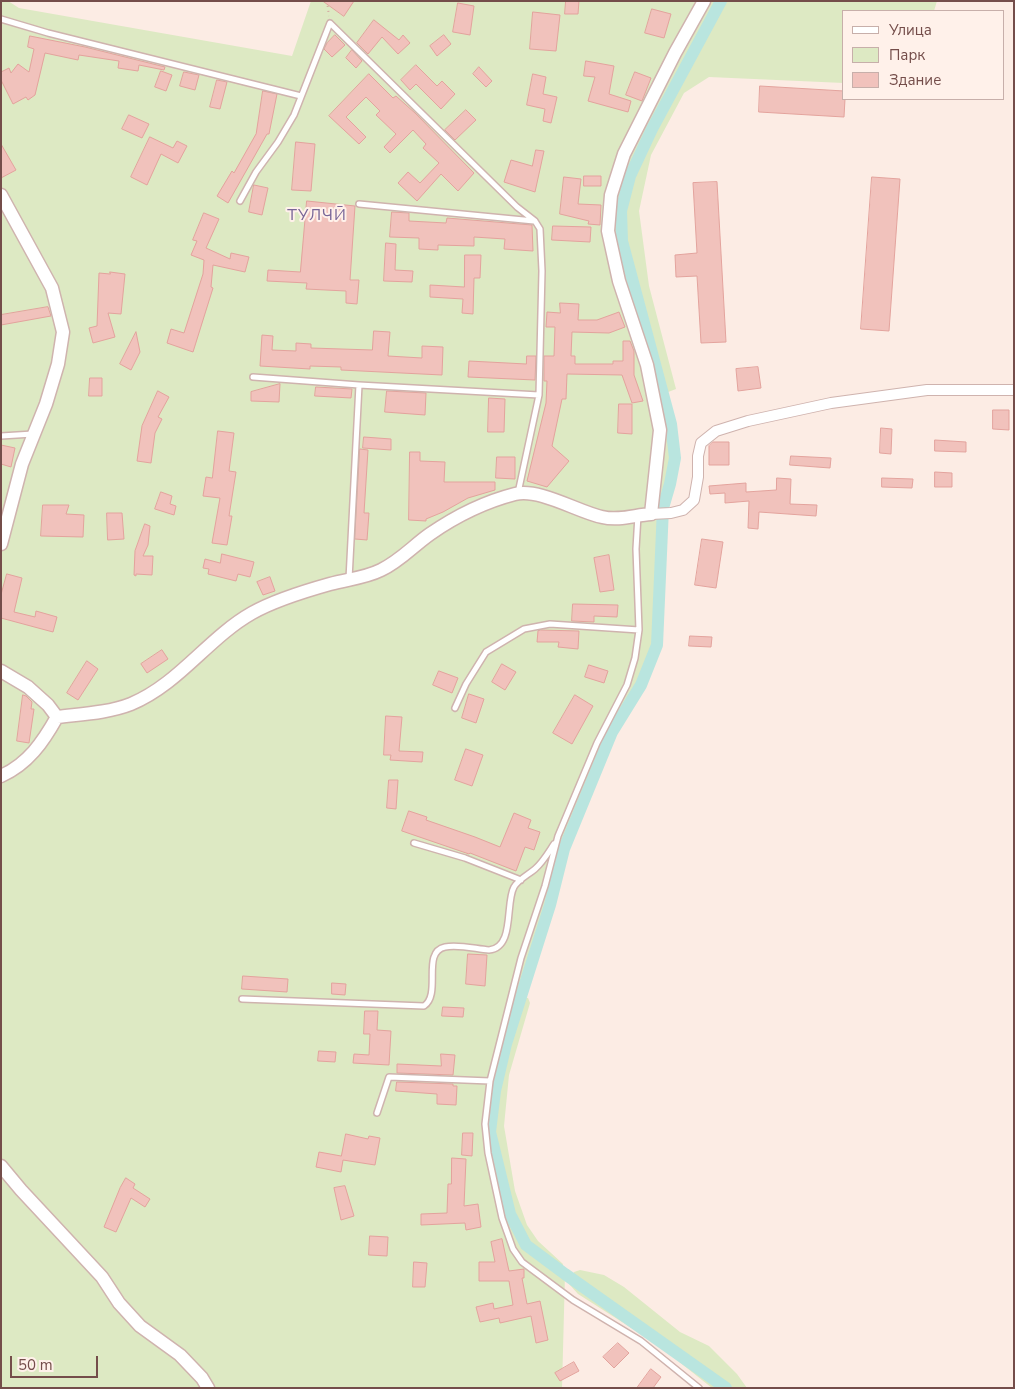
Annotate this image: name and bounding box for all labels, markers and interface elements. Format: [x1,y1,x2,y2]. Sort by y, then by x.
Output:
legend [842,10,1005,100]
text: Улица [889,20,932,40]
text: Парк [889,45,925,65]
text: Здание [889,70,941,90]
district label: ТУЛЧӢ [287,206,347,226]
scale bar [12,1346,100,1378]
text: 50 m [18,1355,53,1375]

